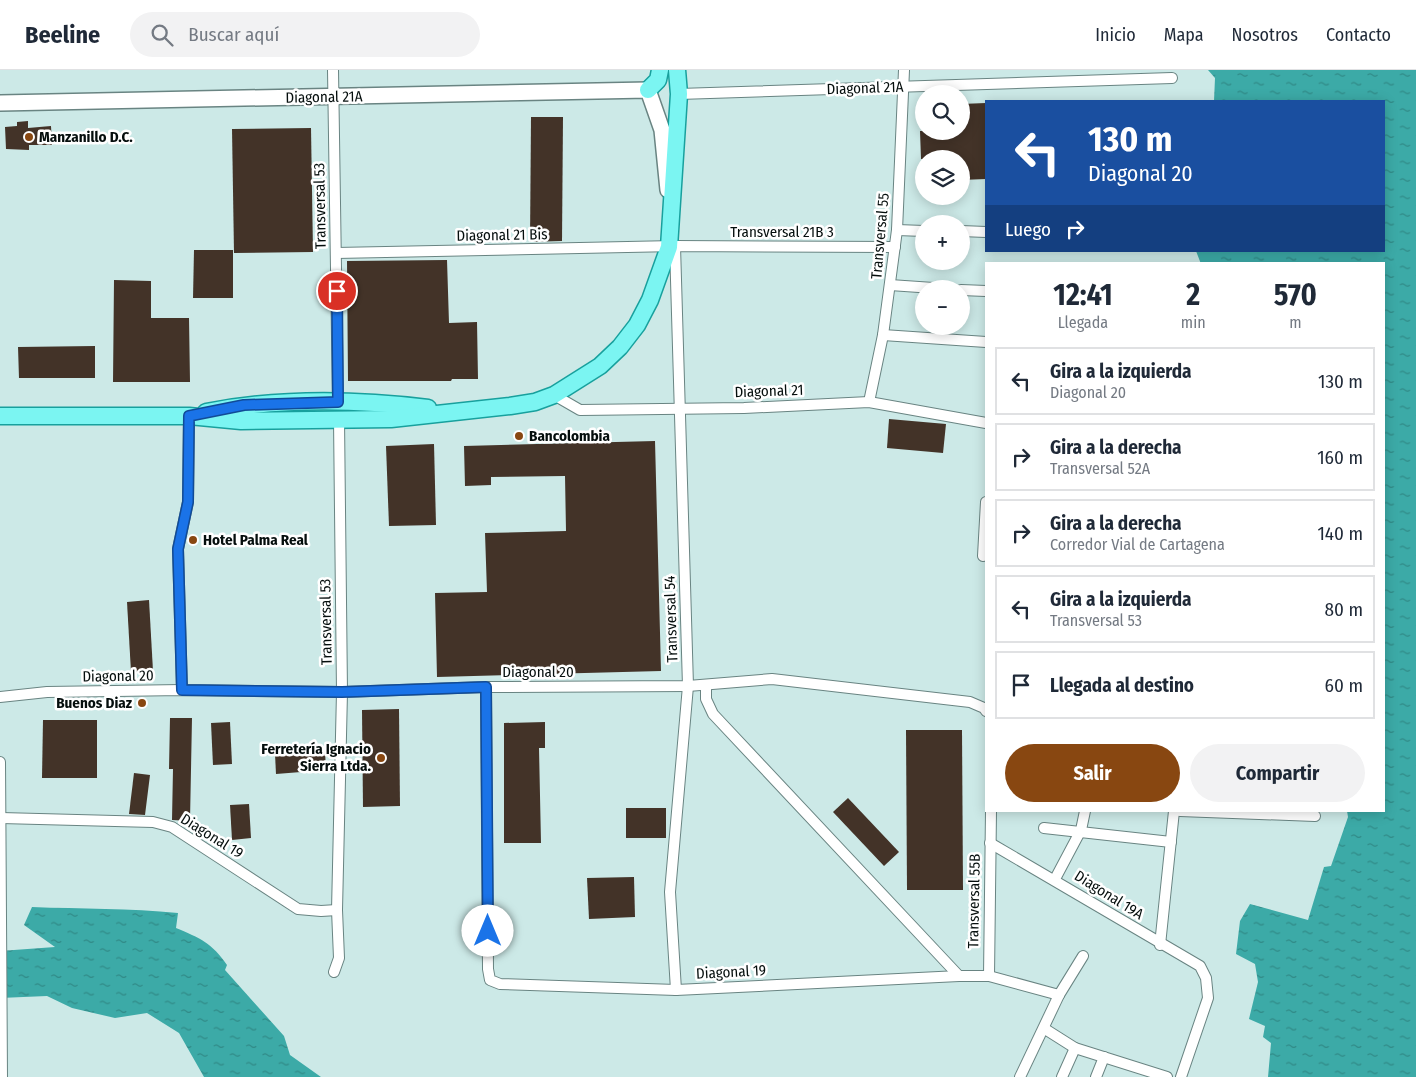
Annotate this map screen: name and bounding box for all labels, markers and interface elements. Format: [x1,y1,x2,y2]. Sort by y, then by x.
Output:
search box [130,12,480,57]
text: Beeline [25,21,100,49]
icon: search [148,21,176,49]
text: Buscar aquí [188,23,279,46]
text: Inicio [1095,24,1136,46]
text: Mapa [1164,24,1204,46]
text: Nosotros [1232,24,1298,46]
text: Contacto [1326,24,1391,46]
street label: Diagonal 21A [826,78,904,98]
map controls [915,85,970,335]
button: search [915,85,970,140]
street label: Diagonal 21A [285,87,363,107]
text: 130 m [1088,118,1172,160]
icon: left [1005,120,1070,185]
place label: Manzanillo D.C. [39,128,133,146]
marker: Manzanillo D.C. [23,131,35,143]
button: layers [915,150,970,205]
text: Diagonal 20 [1088,160,1193,187]
street label: Transversal 53 [310,162,330,249]
street label: Transversal 55 [867,192,893,280]
button: + [915,215,970,270]
icon: right [1061,215,1089,243]
text: Luego [1005,218,1051,241]
street label: Transversal 21B 3 [730,223,834,241]
street label: Diagonal 21 Bis [456,225,548,245]
pin [316,270,358,312]
icon: arrive [323,277,351,305]
text: 12:41 [1053,277,1113,313]
text: 2 [1186,277,1200,313]
text: 570 [1274,277,1317,313]
button: − [915,280,970,335]
text: Llegada [1058,313,1108,332]
text: min [1181,313,1206,332]
text: m [1289,313,1301,332]
text: Gira a la izquierda [1050,360,1192,383]
icon: left [1007,367,1035,395]
text: 130 m [1318,370,1363,393]
street label: Diagonal 21 [734,381,804,401]
text: Diagonal 20 [1050,383,1126,402]
place label: Bancolombia [529,427,610,445]
marker: Bancolombia [513,430,525,442]
text: Gira a la derecha [1050,436,1182,459]
icon: right [1007,443,1035,471]
text: 160 m [1317,446,1363,469]
text: Transversal 52A [1050,459,1150,478]
text: Gira a la derecha [1050,512,1182,535]
icon: right [1007,519,1035,547]
text: 140 m [1317,522,1363,545]
place label: Hotel Palma Real [203,531,309,549]
marker: Hotel Palma Real [187,534,199,546]
text: Corredor Vial de Cartagena [1050,535,1225,554]
street label: Transversal 54 [660,575,682,663]
street label: Transversal 53 [316,578,336,665]
text: Gira a la izquierda [1050,588,1192,611]
icon: left [1007,595,1035,623]
text: 80 m [1325,598,1363,621]
text: Transversal 53 [1050,611,1142,630]
street label: Diagonal 20 [502,663,574,681]
street label: Diagonal 20 [82,666,154,686]
icon: arrive [1007,671,1035,699]
text: Llegada al destino [1050,674,1194,697]
text: 60 m [1325,674,1363,697]
place label: Buenos Diaz [56,694,133,712]
marker: Buenos Diaz [136,697,148,709]
place label: Ferretería Ignacio Sierra Ltda. [261,740,372,775]
button: Salir [1005,744,1180,802]
button: Compartir [1190,744,1365,802]
marker: Ferretería Ignacio Sierra Ltda. [375,752,387,764]
street label: Diagonal 19 [177,810,247,862]
street label: Transversal 55B [964,854,984,948]
street label: Diagonal 19A [1071,867,1147,923]
position arrow [461,904,513,956]
street label: Diagonal 19 [696,961,766,983]

